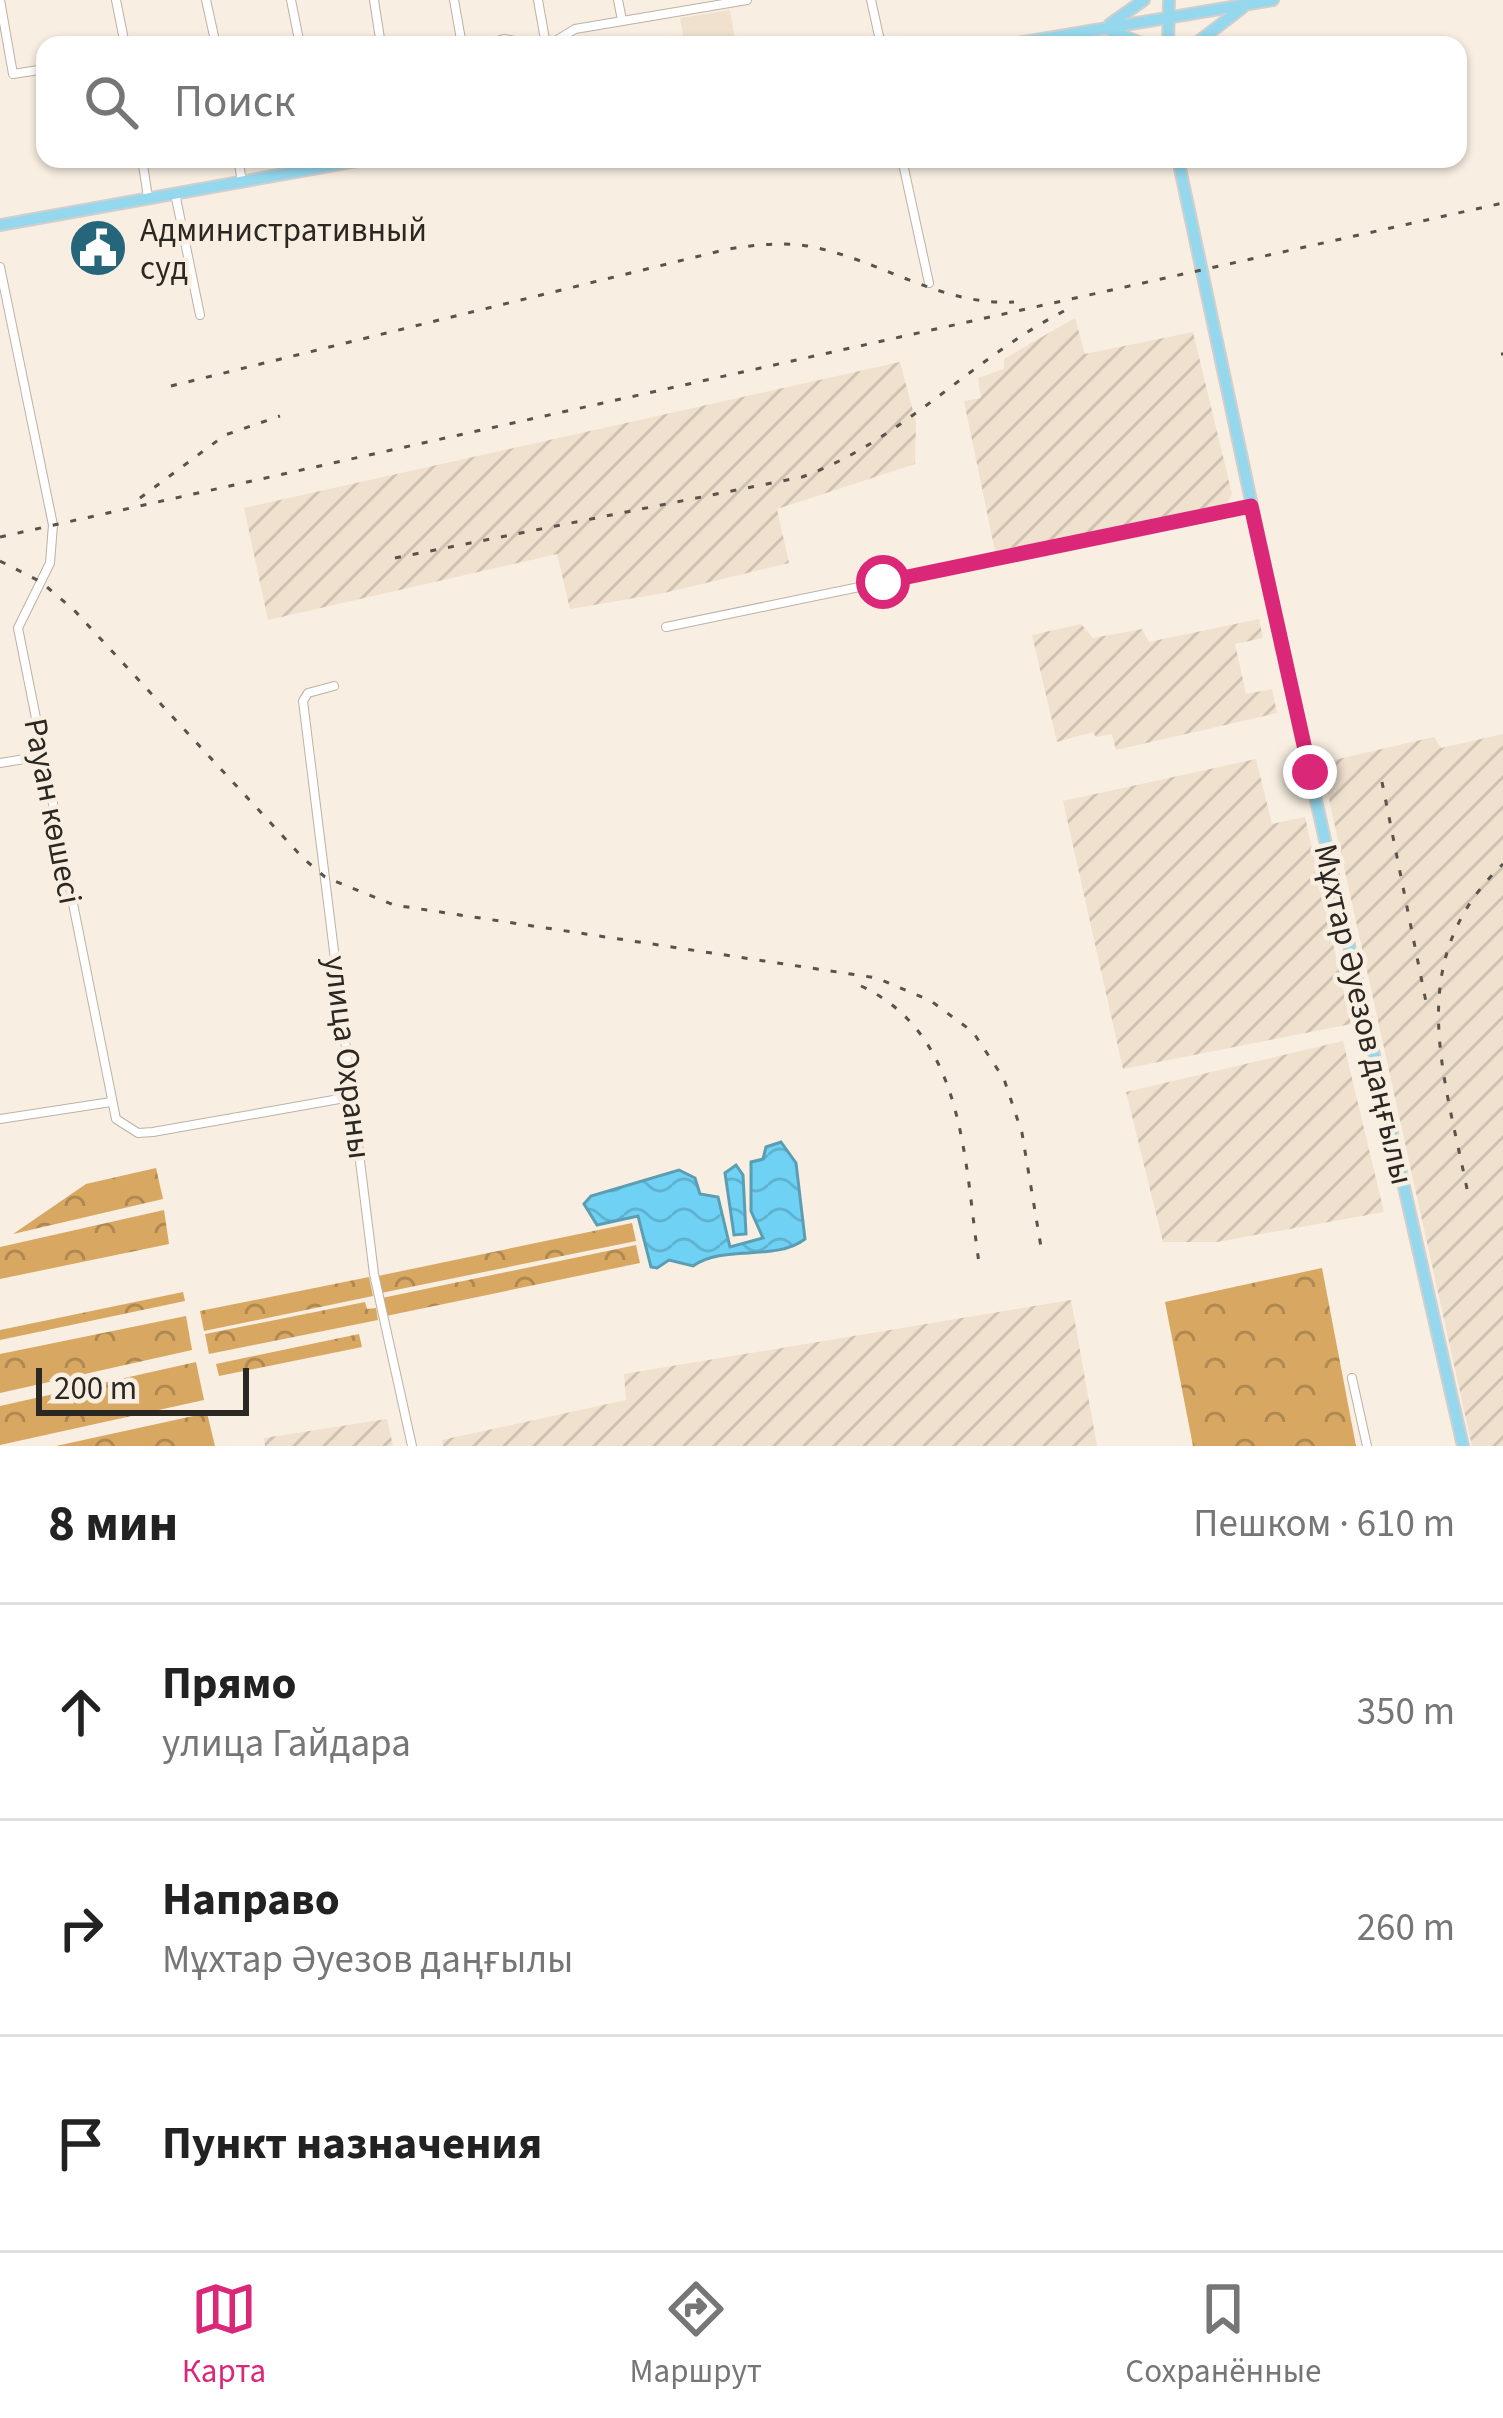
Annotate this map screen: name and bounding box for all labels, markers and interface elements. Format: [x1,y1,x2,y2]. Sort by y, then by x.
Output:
search box [36,36,1467,168]
icon: search [78,69,144,135]
text: Поиск [174,70,296,134]
place label: Административный суд [140,207,427,292]
public building icon: Административный суд [67,217,129,279]
route start [856,555,910,609]
street label: Рауан көшесі [11,714,94,908]
route end [1283,745,1337,799]
street label: Мұхтар Әуезов даңғылы [1301,839,1426,1189]
street label: улица Охраны [312,953,383,1162]
scale bar [36,1362,249,1415]
text: 200 m [54,1365,137,1412]
text: 8 мин [48,1488,178,1560]
text: Пешком · 610 m [1193,1496,1455,1552]
text: Прямо [162,1652,296,1716]
icon: ahead [48,1679,114,1745]
text: 350 m [1357,1684,1455,1740]
text: улица Гайдара [162,1716,411,1772]
text: Направо [162,1868,340,1932]
icon: right [48,1895,114,1961]
text: 260 m [1357,1900,1455,1956]
text: Мұхтар Әуезов даңғылы [162,1932,573,1988]
icon: arrive [48,2111,114,2177]
text: Пункт назначения [162,2112,542,2176]
tab: Карта [182,2276,266,2395]
tab: Маршрут [630,2276,762,2395]
tab: Сохранённые [1125,2276,1321,2395]

